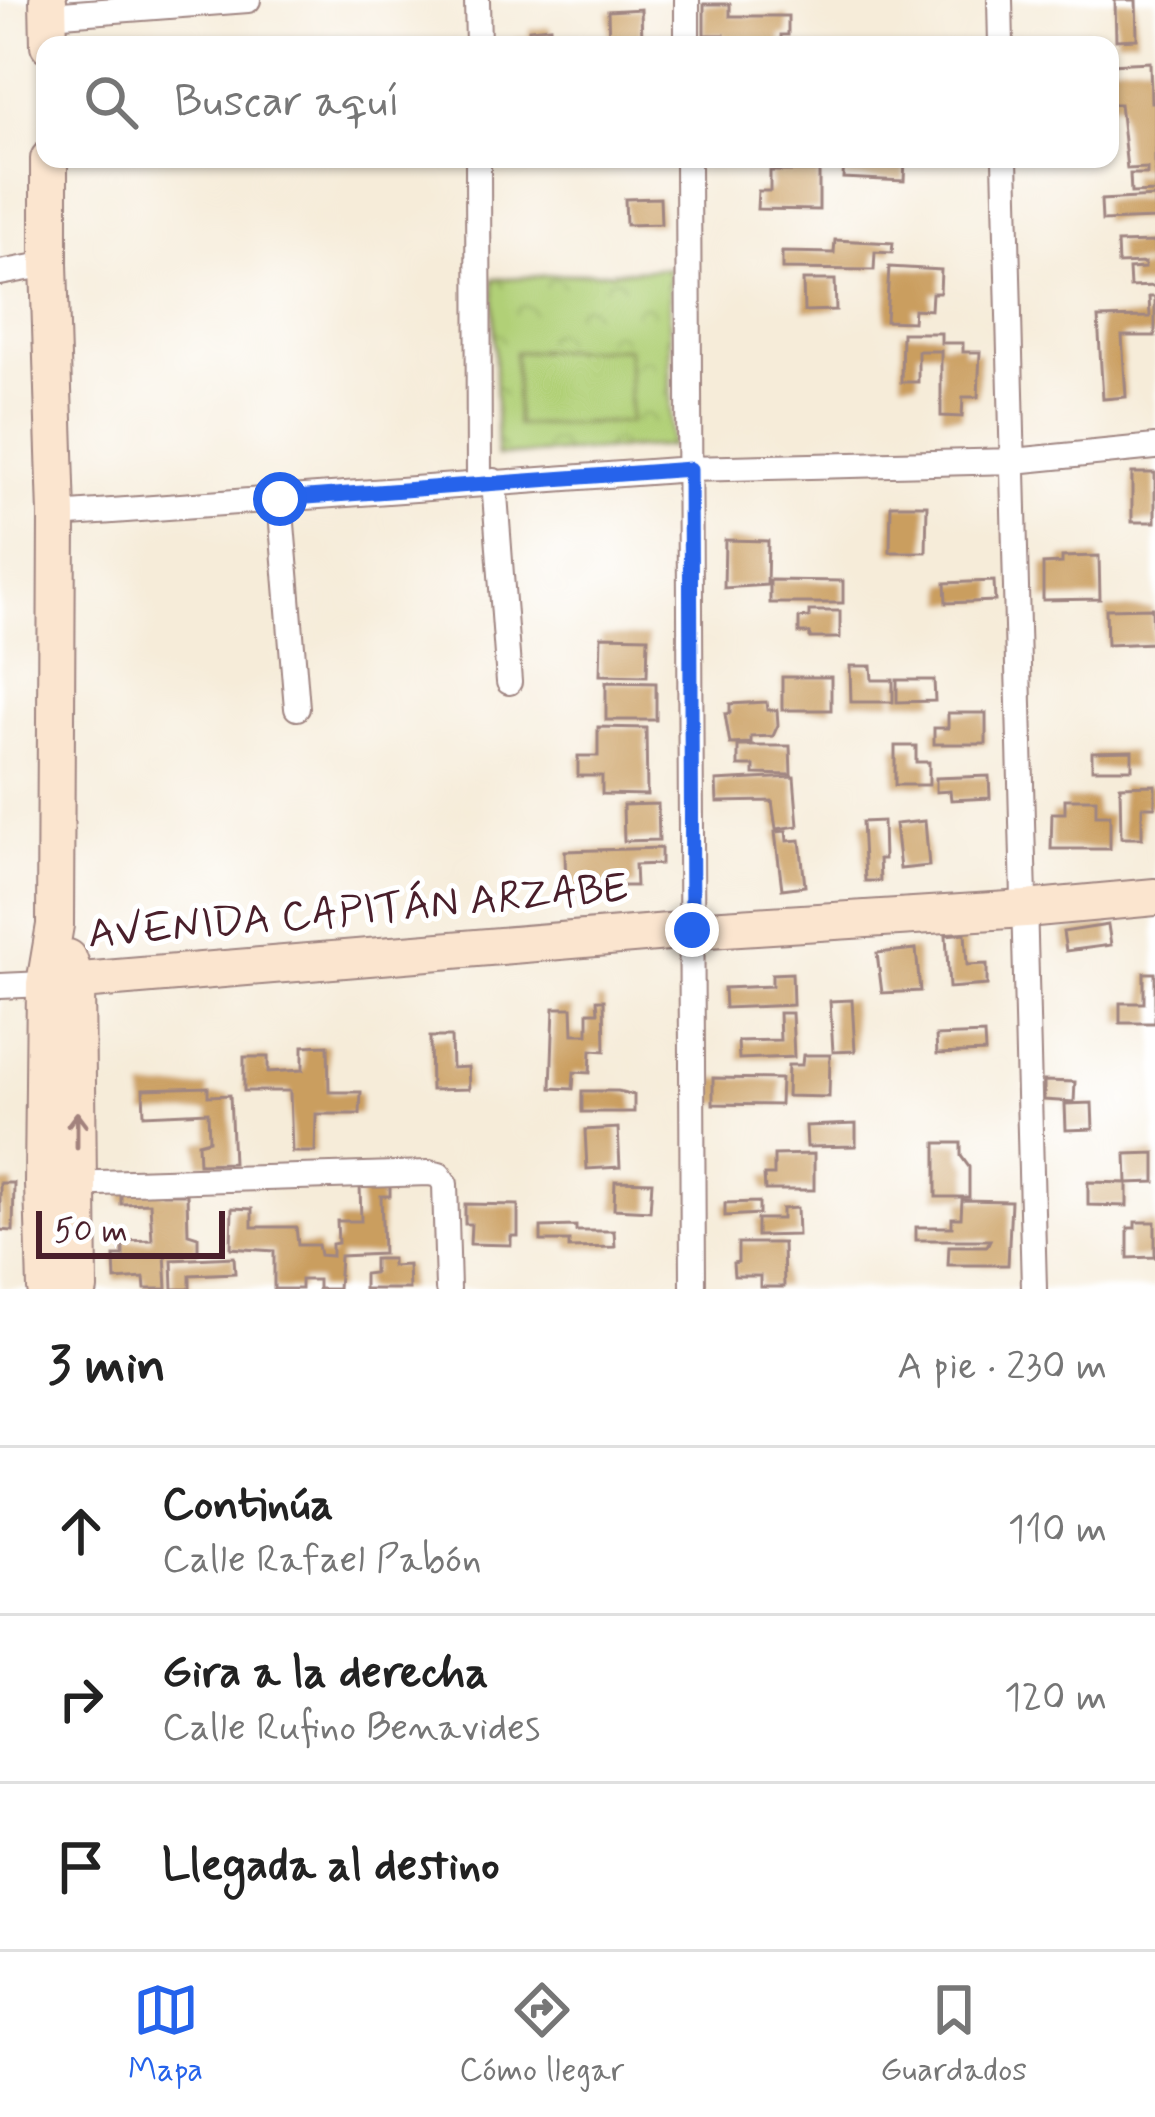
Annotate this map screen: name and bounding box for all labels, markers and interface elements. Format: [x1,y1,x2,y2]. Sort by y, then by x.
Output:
search box [36,36,1119,168]
icon: search [78,69,144,135]
text: Buscar aquí [174,73,400,132]
route start [253,472,307,526]
street label: AVENIDA CAPITÁN ARZABE [86,861,630,963]
route end [665,903,719,957]
one-way arrow [66,1111,88,1150]
scale bar [36,1205,225,1258]
text: 50 m [54,1210,128,1254]
text: 3 min [48,1334,166,1400]
text: A pie · 230 m [897,1342,1107,1393]
text: Continúa [162,1476,333,1535]
icon: ahead [48,1498,114,1564]
text: 110 m [1008,1505,1107,1556]
text: Calle Rafael Pabón [162,1535,482,1586]
text: Gira a la derecha [162,1644,488,1703]
icon: right [48,1666,114,1732]
text: 120 m [1004,1673,1107,1724]
text: Calle Rufino Benavides [162,1703,540,1754]
icon: arrive [48,1834,114,1900]
text: Llegada al destino [162,1837,499,1896]
tab: Mapa [128,1977,203,2093]
tab: Cómo llegar [459,1977,624,2093]
tab: Guardados [880,1977,1027,2093]

